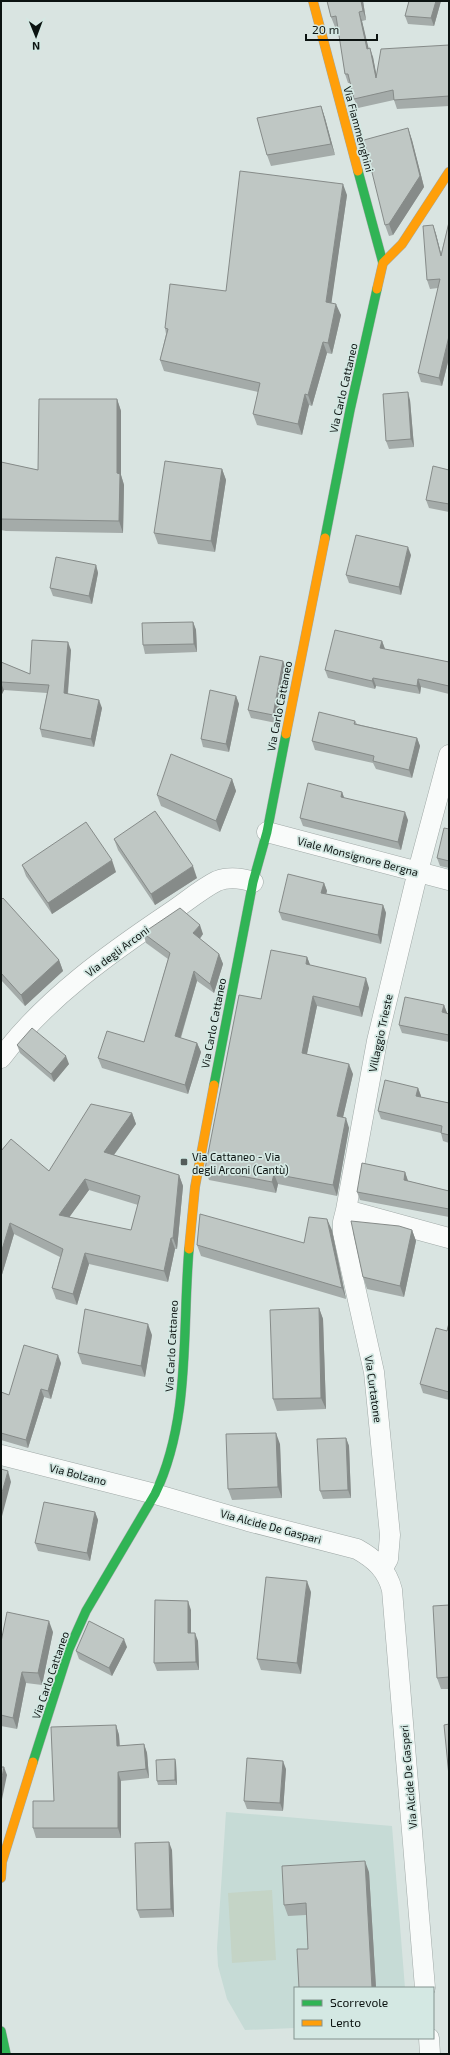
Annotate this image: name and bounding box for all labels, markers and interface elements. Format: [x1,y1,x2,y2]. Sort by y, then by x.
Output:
north arrow [16,16,56,56]
scale bar [306,16,377,42]
text: 20 m [312,22,339,36]
text: N [32,40,40,53]
street label: Via Fiammenghini [341,85,377,173]
street label: Via Carlo Cattaneo [326,342,360,434]
street label: Via Carlo Cattaneo [264,660,294,752]
street label: Viale Monsignore Bergna [296,834,420,878]
street label: Via degli Arconi [83,923,151,979]
street label: Via Carlo Cattaneo [198,977,228,1069]
street label: Villaggio Trieste [365,993,395,1073]
place label: Via Cattaneo - Via degli Arconi (Cantù) [192,1150,289,1176]
marker: Via Cattaneo - Via degli Arconi (Cantù) [179,1157,189,1167]
street label: Via Carlo Cattaneo [162,1300,180,1392]
street label: Via Curtatone [363,1355,385,1424]
street label: Via Bolzano [48,1461,108,1487]
street label: Via Alcide De Gaspari [219,1506,323,1546]
street label: Via Carlo Cattaneo [29,1629,71,1721]
street label: Via Alcide De Gasperi [397,1725,419,1829]
legend [294,1987,434,2039]
text: Scorrevole [330,1995,388,2009]
text: Lento [330,2015,361,2029]

